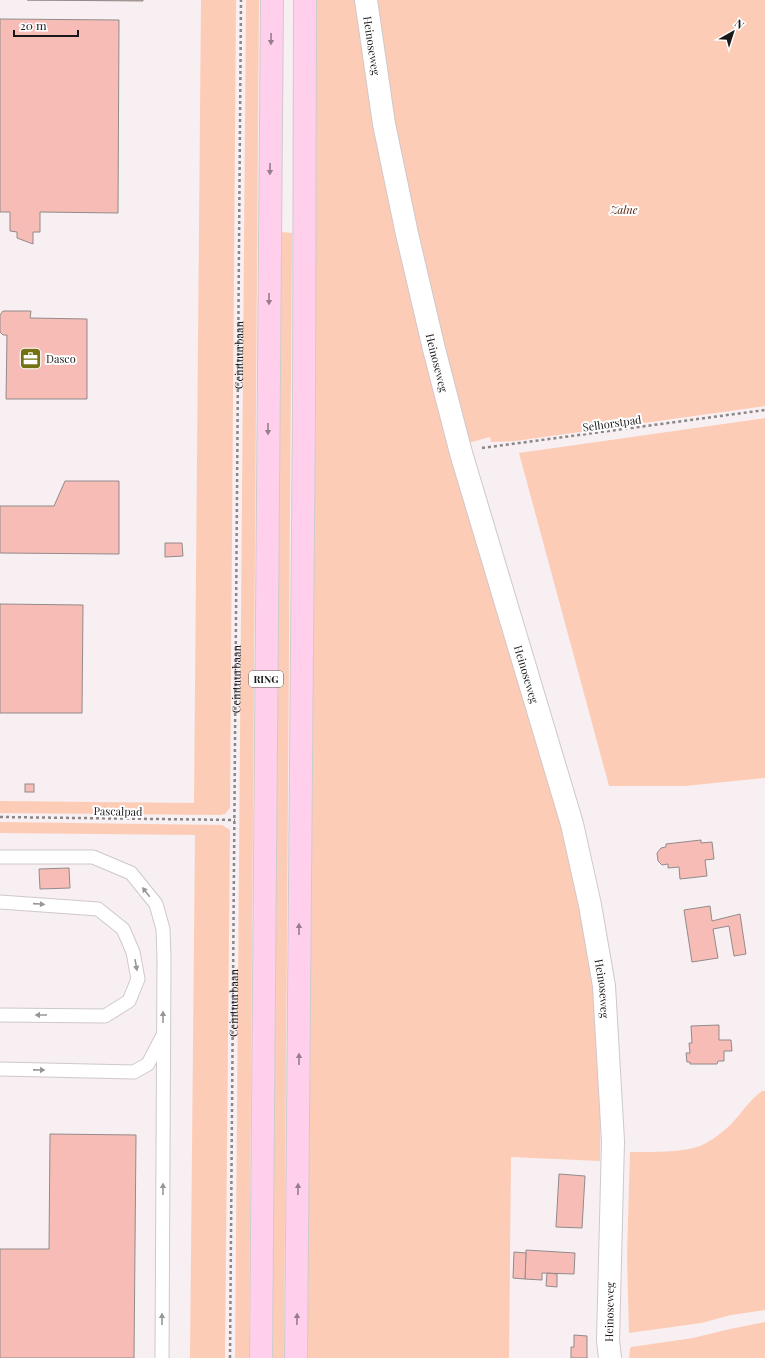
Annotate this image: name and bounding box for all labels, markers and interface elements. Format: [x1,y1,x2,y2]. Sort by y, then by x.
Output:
scale bar [14,12,78,38]
north arrow [713,12,753,52]
street label: Heinoseweg [361,15,384,76]
text: N [732,16,747,32]
text: 20 m [20,17,47,33]
one-way arrow [268,33,274,46]
one-way arrow [267,163,273,176]
park label: Zalne [610,202,638,217]
one-way arrow [266,293,272,306]
street label: Ceintuurbaan [230,320,246,389]
street label: Heinoseweg [423,332,452,394]
office icon: Dasco [18,345,44,371]
place label: Dasco [46,351,76,366]
street label: Selhorstpad [582,411,643,435]
one-way arrow [265,423,271,436]
street label: Heinoseweg [511,643,543,705]
street label: Ceintuurbaan [228,644,243,713]
road number: RING [249,671,283,687]
street label: Pascalpad [93,803,143,819]
one-way arrow [141,886,150,897]
one-way arrow [33,901,45,908]
one-way arrow [296,922,302,935]
street label: Heinoseweg [592,958,613,1019]
one-way arrow [133,959,139,971]
street label: Ceintuurbaan [225,968,241,1037]
one-way arrow [160,1010,166,1023]
one-way arrow [34,1012,47,1018]
one-way arrow [296,1052,302,1065]
one-way arrow [33,1067,46,1073]
one-way arrow [160,1182,166,1195]
one-way arrow [295,1182,301,1195]
street label: Heinoseweg [601,1282,617,1342]
one-way arrow [159,1312,165,1325]
one-way arrow [294,1312,300,1325]

